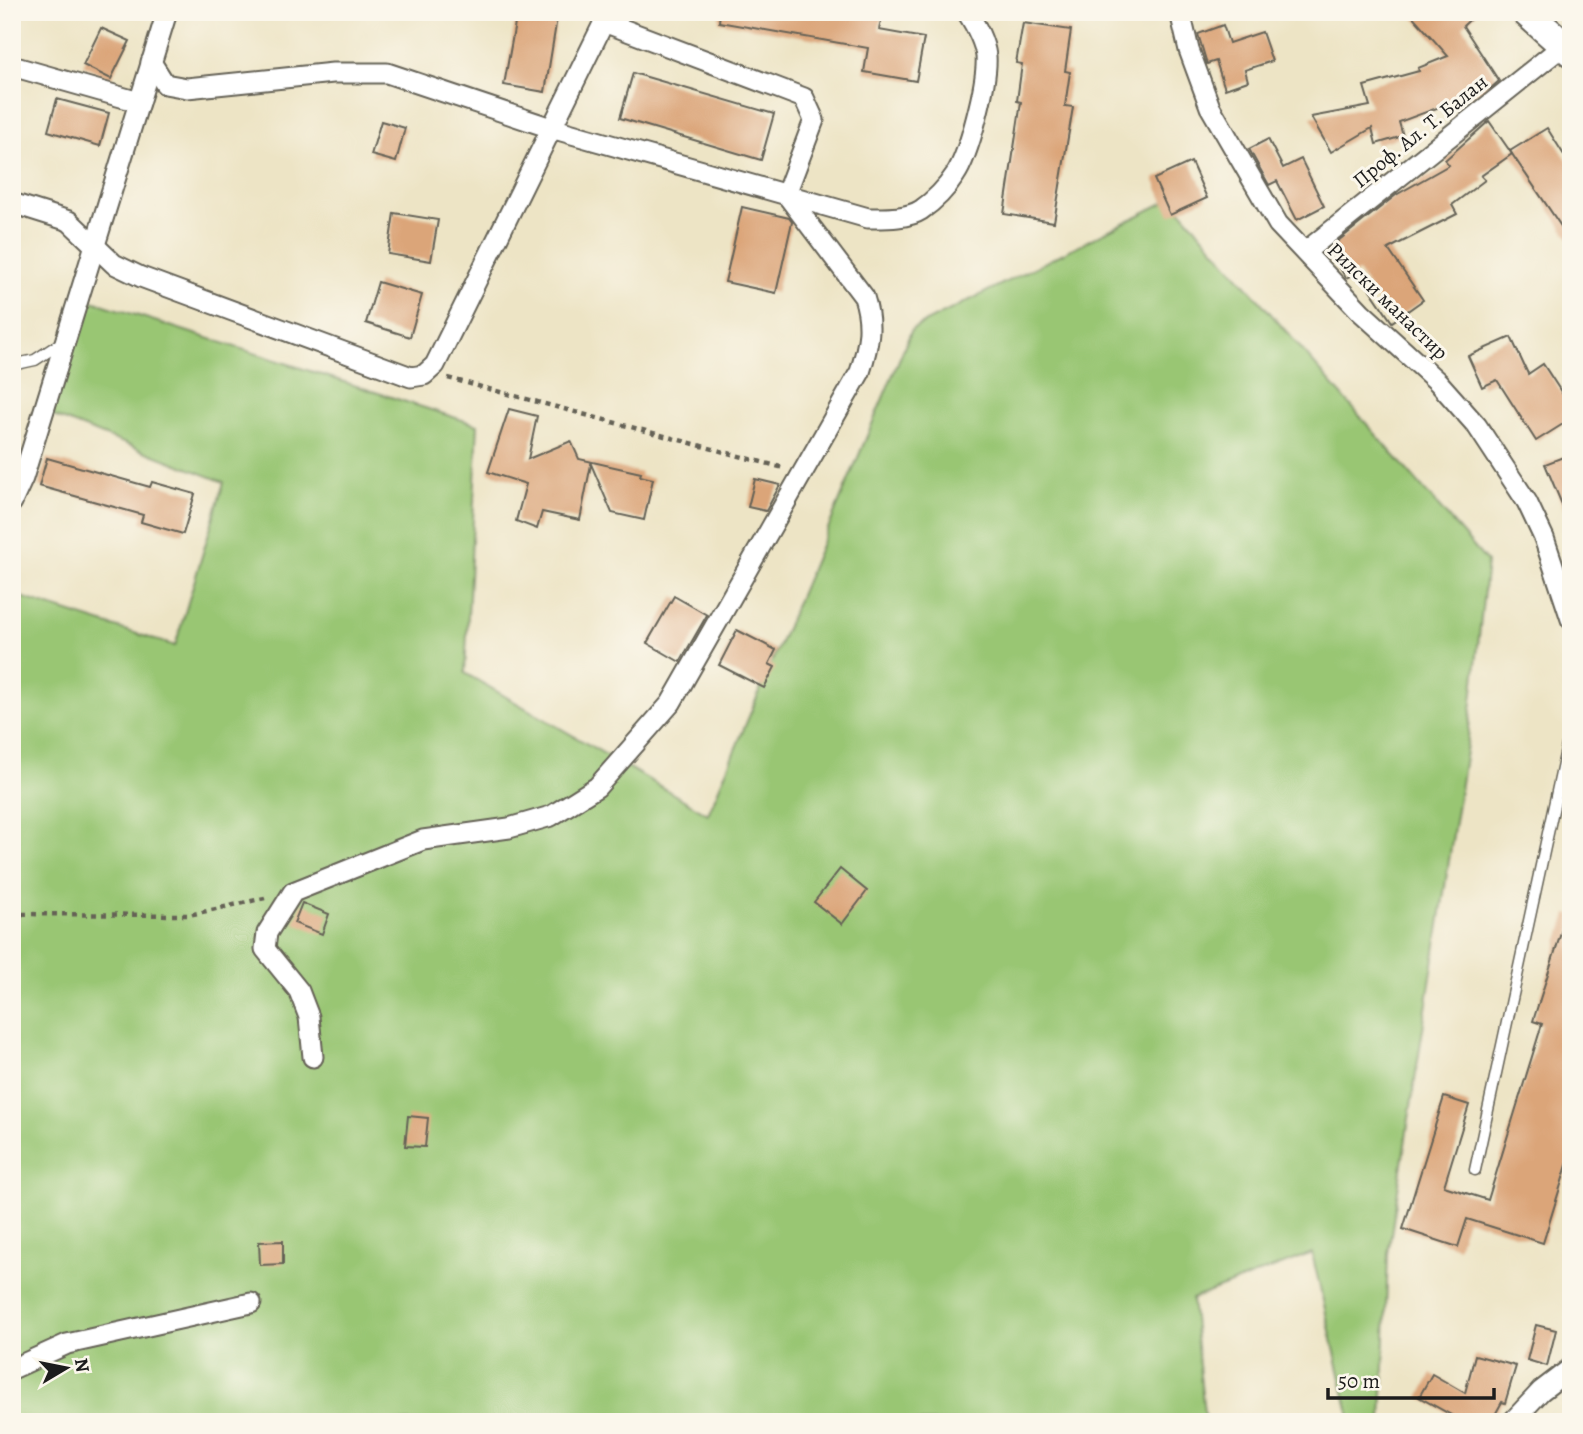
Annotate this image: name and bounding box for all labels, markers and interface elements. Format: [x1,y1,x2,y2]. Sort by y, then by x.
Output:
street label: Проф. Ал. Т. Балан [1347,68,1493,194]
street label: Рилски манастир [1321,236,1455,366]
north arrow [32,1332,102,1402]
text: N [68,1356,96,1374]
scale bar [1328,1357,1494,1401]
text: 50 m [1338,1367,1380,1395]

